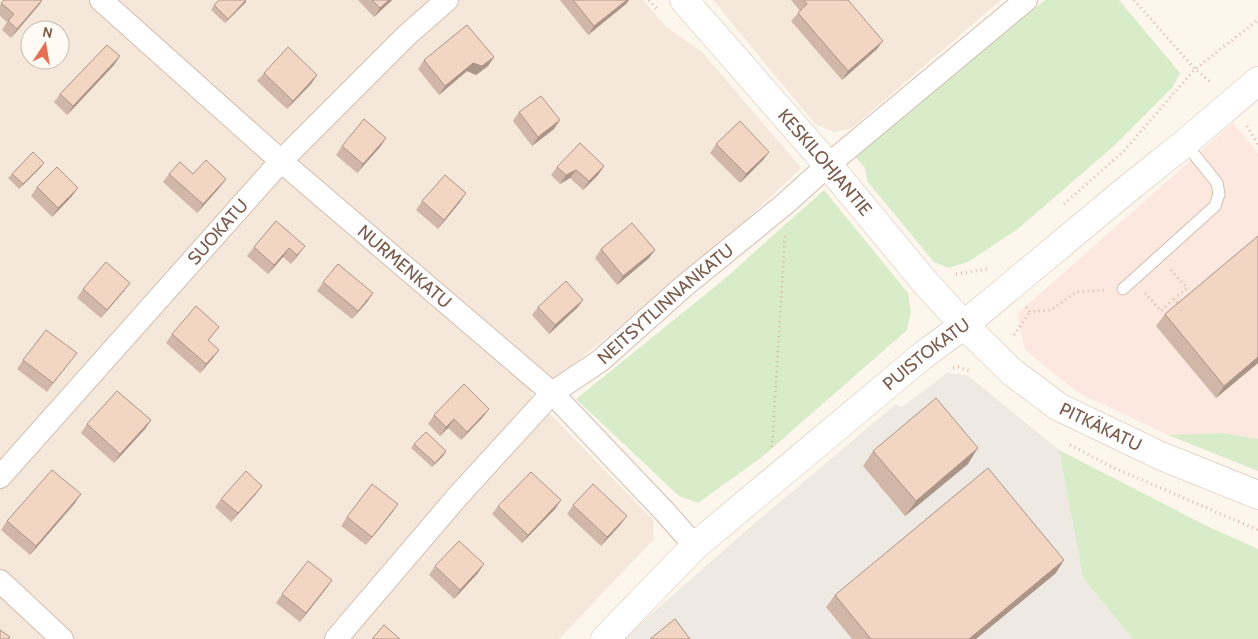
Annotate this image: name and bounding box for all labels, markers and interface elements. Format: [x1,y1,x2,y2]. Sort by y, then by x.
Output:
north arrow [20,20,70,70]
text: N [41,22,54,42]
street label: KESKILOHJANTIE [773,105,876,220]
street label: SUOKATU [183,195,253,269]
street label: NURMENKATU [353,220,456,313]
street label: NEITSYTLINNANKATU [593,239,738,369]
street label: PUISTOKATU [878,313,974,395]
street label: PITKÄKATU [1056,398,1145,456]

